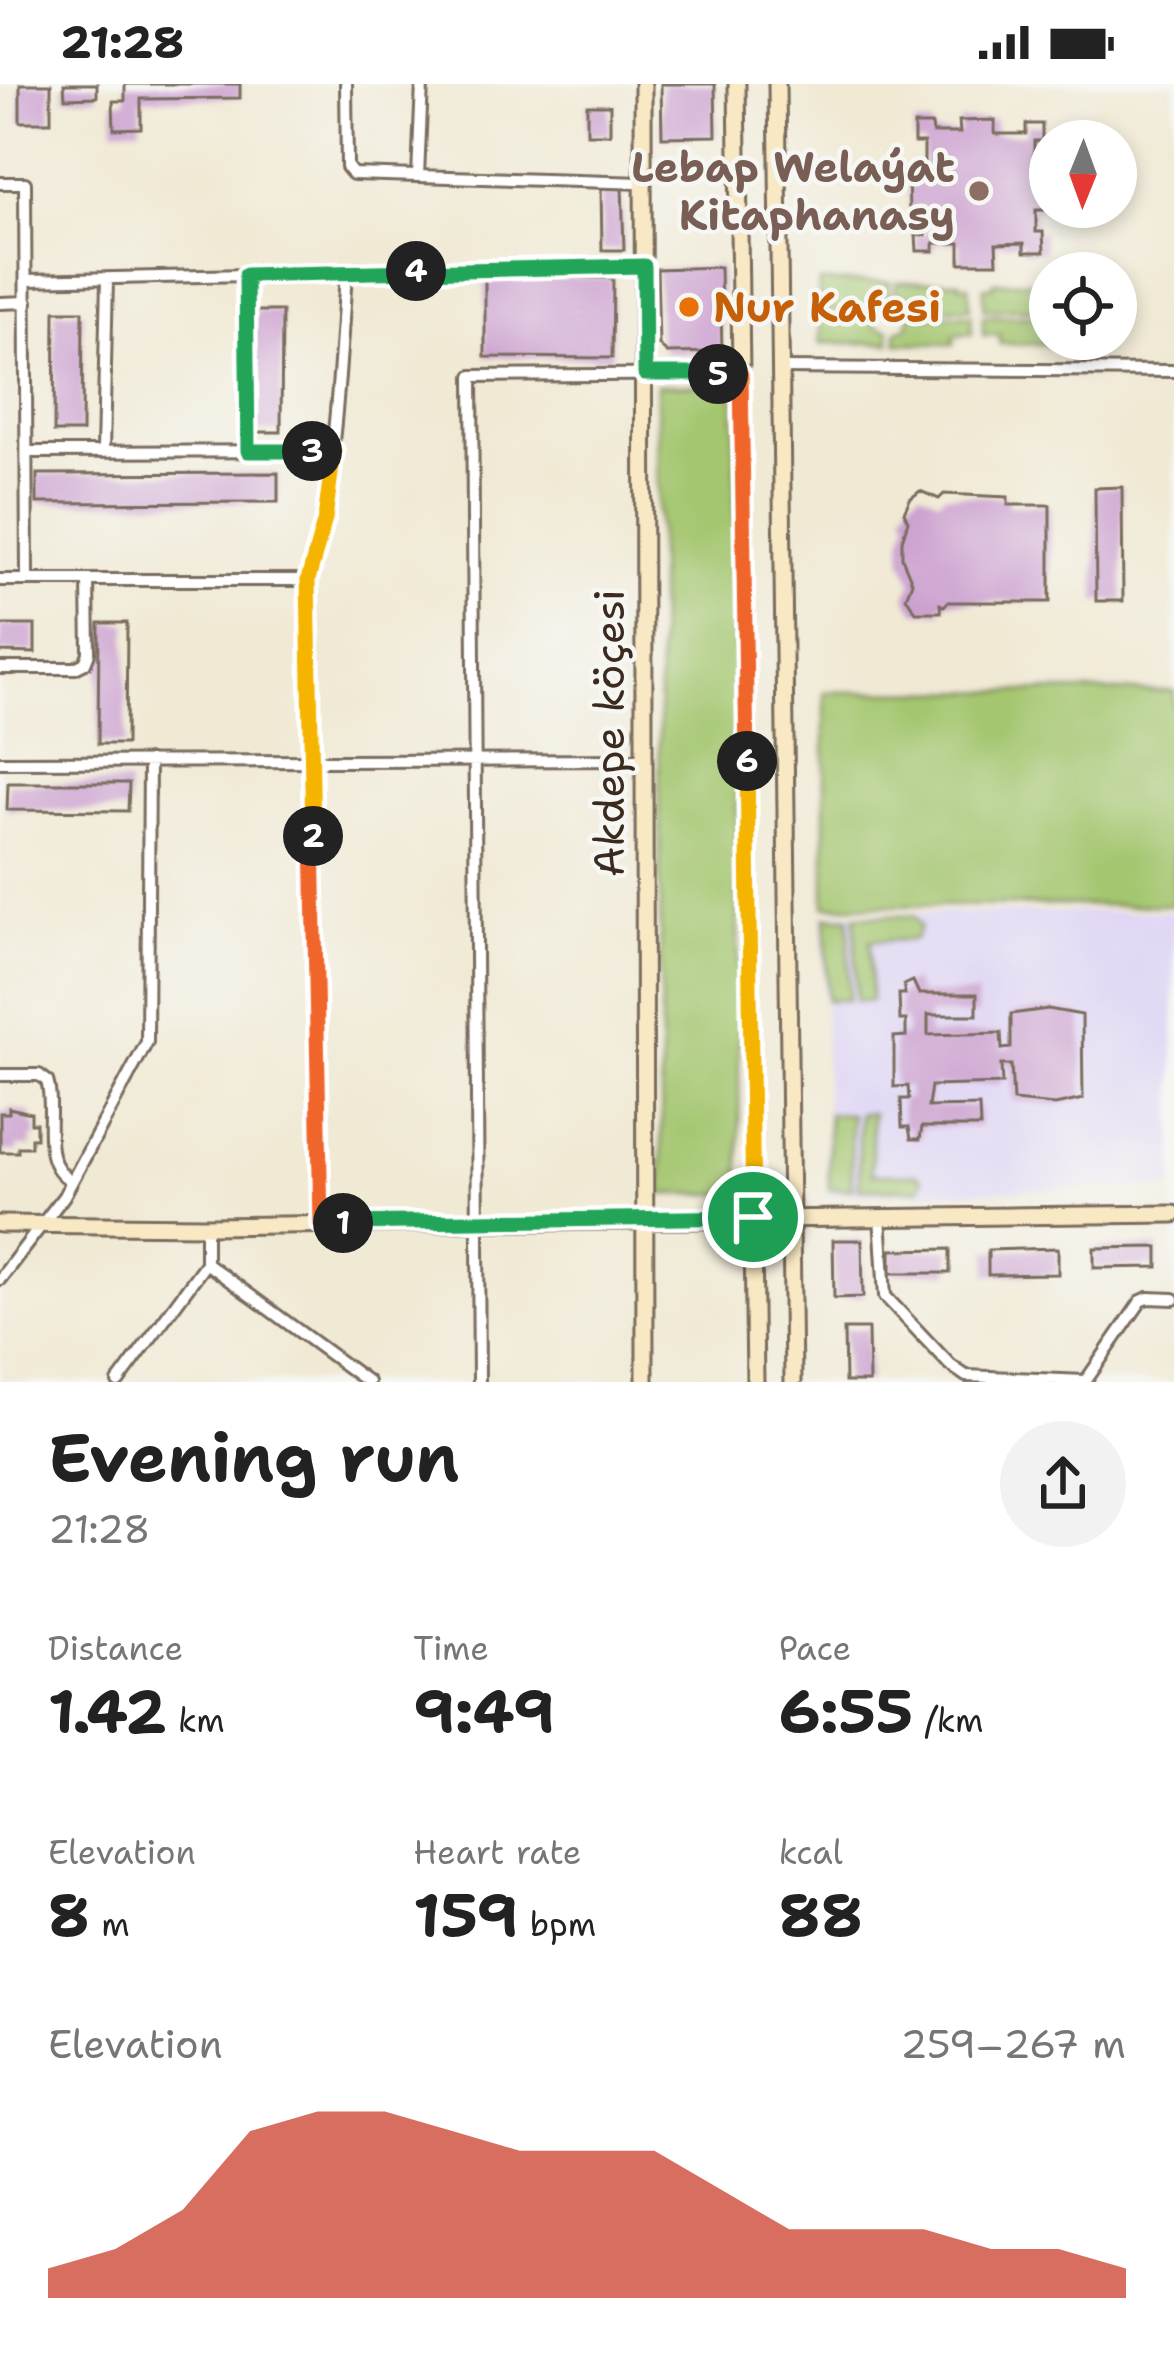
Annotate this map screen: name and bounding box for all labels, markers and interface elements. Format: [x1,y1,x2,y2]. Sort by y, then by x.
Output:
text: 21:28 [60,12,184,72]
north arrow [1029,120,1137,228]
map controls [1029,120,1137,360]
place label: Lebap Welaýat Kitaphanasy [631,139,955,243]
marker: Lebap Welaýat Kitaphanasy [966,178,992,204]
pin: 4 [386,241,446,301]
text: 4 [404,248,428,293]
button: locate [1029,252,1137,360]
place label: Nur Kafesi [713,279,941,335]
marker: Nur Kafesi [676,294,702,320]
pin: 5 [688,344,748,404]
text: 5 [708,351,728,396]
pin: 3 [282,421,342,481]
text: 3 [300,428,324,473]
street label: Akdepe köçesi [581,589,637,877]
pin: 6 [717,731,777,791]
text: 6 [735,738,759,783]
pin: 2 [283,806,343,866]
text: 2 [301,813,325,858]
pin [702,1166,804,1268]
icon: arrive [720,1184,786,1250]
pin: 1 [313,1193,373,1253]
text: 1 [335,1200,351,1245]
text: Evening run [48,1414,459,1502]
button: share [1000,1421,1126,1547]
text: 21:28 [48,1503,151,1555]
text: Distance [48,1626,183,1671]
text: Time [413,1626,489,1671]
text: Pace [779,1626,851,1671]
text: 1.42 [48,1671,167,1751]
text: 9:49 [413,1671,555,1751]
text: 6:55 [779,1671,913,1751]
text: km [167,1698,225,1743]
text: /km [913,1698,983,1743]
text: Elevation [48,1830,196,1875]
text: Heart rate [413,1830,582,1875]
text: kcal [779,1830,843,1875]
text: 8 [48,1875,90,1955]
text: 159 [413,1875,519,1955]
text: 88 [779,1875,863,1955]
text: m [90,1902,130,1947]
text: bpm [519,1902,596,1947]
text: Elevation [48,2018,223,2070]
text: 259–267 m [900,2018,1126,2070]

